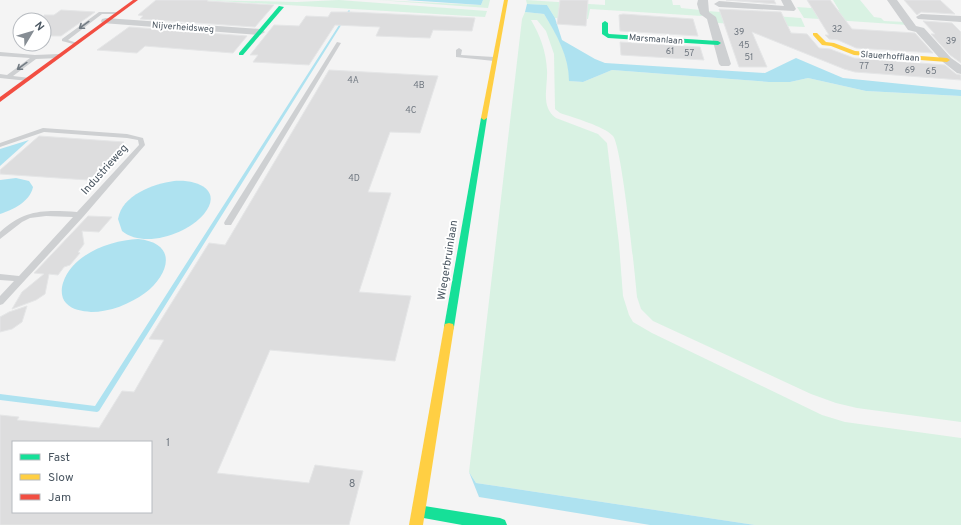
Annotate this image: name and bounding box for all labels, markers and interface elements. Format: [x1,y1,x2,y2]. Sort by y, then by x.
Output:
north arrow [12,12,52,52]
text: N [31,19,47,34]
street label: Nijverheidsweg [152,20,214,35]
one-way arrow [79,21,90,30]
house number: 32 [832,24,842,35]
house number: 39 [734,27,744,38]
street label: Marsmanlaan [629,32,683,47]
house number: 39 [946,36,956,47]
house number: 45 [738,40,750,51]
house number: 61 [666,46,674,57]
house number: 57 [684,48,694,59]
street label: Slauerhofflaan [860,49,920,64]
house number: 51 [745,52,753,63]
house number: 77 [859,61,869,72]
one-way arrow [17,62,28,71]
house number: 73 [884,63,894,74]
house number: 69 [905,65,915,76]
house number: 65 [926,66,936,77]
house number: 4A [347,75,359,86]
house number: 4B [413,80,425,91]
house number: 4C [405,105,417,116]
street label: Industrieweg [78,141,131,198]
house number: 4D [348,173,360,184]
street label: Wiegerbruinlaan [435,219,461,301]
house number: 1 [166,436,170,450]
legend [12,441,152,513]
text: Fast [48,450,70,466]
text: Slow [48,470,74,486]
house number: 8 [349,477,355,491]
text: Jam [48,490,71,506]

